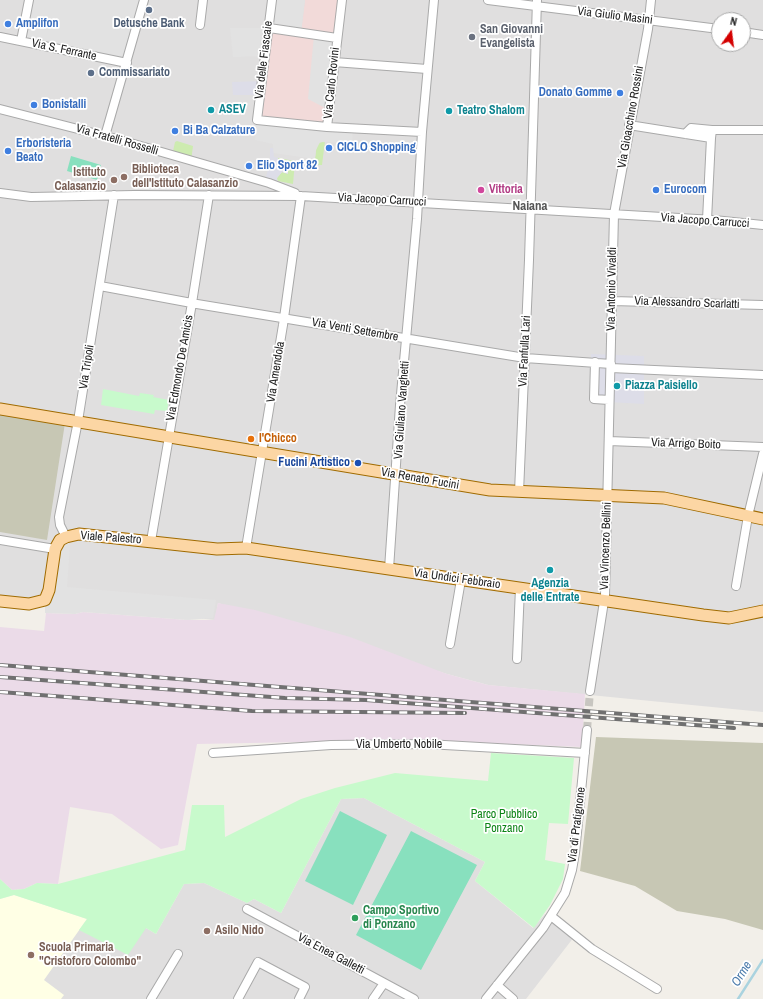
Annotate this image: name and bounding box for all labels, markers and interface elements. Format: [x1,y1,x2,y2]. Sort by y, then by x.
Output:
street label: Via Giulio Masini [576,4,654,28]
marker: Detusche Bank [144,5,154,15]
north arrow [711,12,751,52]
text: N [729,14,739,29]
place label: Amplifon [16,17,59,31]
place label: Detusche Bank [113,17,185,31]
marker: Amplifon [3,19,13,29]
street label: Via delle Fiascaie [252,20,276,100]
place label: San Giovanni Evangelista [480,23,543,51]
marker: San Giovanni Evangelista [467,32,477,42]
street label: Via S. Ferrante [30,36,98,64]
street label: Via Carlo Rovini [321,46,343,120]
street label: Via Gioacchino Rossini [615,65,647,169]
place label: Commissariato [99,66,170,80]
marker: Commissariato [86,68,96,78]
place label: Donato Gomme [539,86,612,100]
marker: Donato Gomme [615,88,625,98]
place label: Bonistalli [42,98,86,112]
marker: Bonistalli [29,100,39,110]
place label: ASEV [219,103,246,117]
place label: Teatro Shalom [457,104,525,118]
marker: ASEV [206,105,216,115]
marker: Teatro Shalom [444,106,454,116]
street label: Via Fratelli Rosselli [74,121,160,159]
place label: Bi Ba Calzature [183,124,255,138]
marker: Bi Ba Calzature [170,126,180,136]
place label: Erboristeria Beato [16,137,71,165]
place label: CICLO Shopping [337,141,416,155]
marker: CICLO Shopping [324,143,334,153]
marker: Erboristeria Beato [3,146,13,156]
place label: Elio Sport 82 [257,159,317,173]
marker: Elio Sport 82 [244,161,254,171]
place label: Biblioteca dell'Istituto Calasanzio [132,163,238,191]
place label: Istituto Calasanzio [55,166,106,194]
marker: Biblioteca dell'Istituto Calasanzio [119,172,129,182]
marker: Istituto Calasanzio [109,175,119,185]
place label: Vittoria [489,183,523,197]
place label: Eurocom [664,183,707,197]
marker: Vittoria [476,185,486,195]
marker: Eurocom [651,185,661,195]
street label: Via Jacopo Carrucci [337,190,427,210]
district label: Naiana [513,199,547,215]
street label: Via Jacopo Carrucci [660,211,750,231]
street label: Via Antonio Vivaldi [604,247,620,331]
street label: Via Alessandro Scarlatti [634,294,740,312]
street label: Via Edmondo De Amicis [164,314,196,422]
street label: Via Venti Settembre [310,315,400,345]
street label: Via Fanfulla Lari [516,315,534,387]
street label: Via Amendola [264,340,288,404]
street label: Via Tripoli [76,344,98,390]
street label: Via Giuliano Vanghetti [391,360,413,460]
place label: Piazza Paisiello [625,379,698,393]
marker: Piazza Paisiello [612,381,622,391]
place label: I'Chicco [259,432,297,446]
marker: I'Chicco [246,434,256,444]
street label: Via Arrigo Boito [651,436,721,452]
place label: Fucini Artistico [278,456,350,470]
marker: Fucini Artistico [353,458,363,468]
street label: Via Renato Fucini [380,465,460,493]
street label: Via Vincenzo Bellini [597,502,615,590]
street label: Viale Palestro [80,529,142,547]
marker: Agenzia delle Entrate [545,565,555,575]
street label: Via Undici Febbraio [413,566,501,592]
place label: Agenzia delle Entrate [520,577,580,605]
street label: Via Umberto Nobile [356,738,442,752]
street label: Via di Pratignone [565,786,589,864]
park label: Parco Pubblico Ponzano [471,808,537,836]
place label: Campo Sportivo di Ponzano [363,904,439,932]
marker: Campo Sportivo di Ponzano [350,913,360,923]
place label: Asilo Nido [215,924,264,938]
marker: Asilo Nido [202,926,212,936]
street label: Via Enea Galletti [295,930,367,978]
place label: Scuola Primaria "Cristoforo Colombo" [39,941,141,969]
marker: Scuola Primaria "Cristoforo Colombo" [26,950,36,960]
water label: Orme [728,959,756,989]

